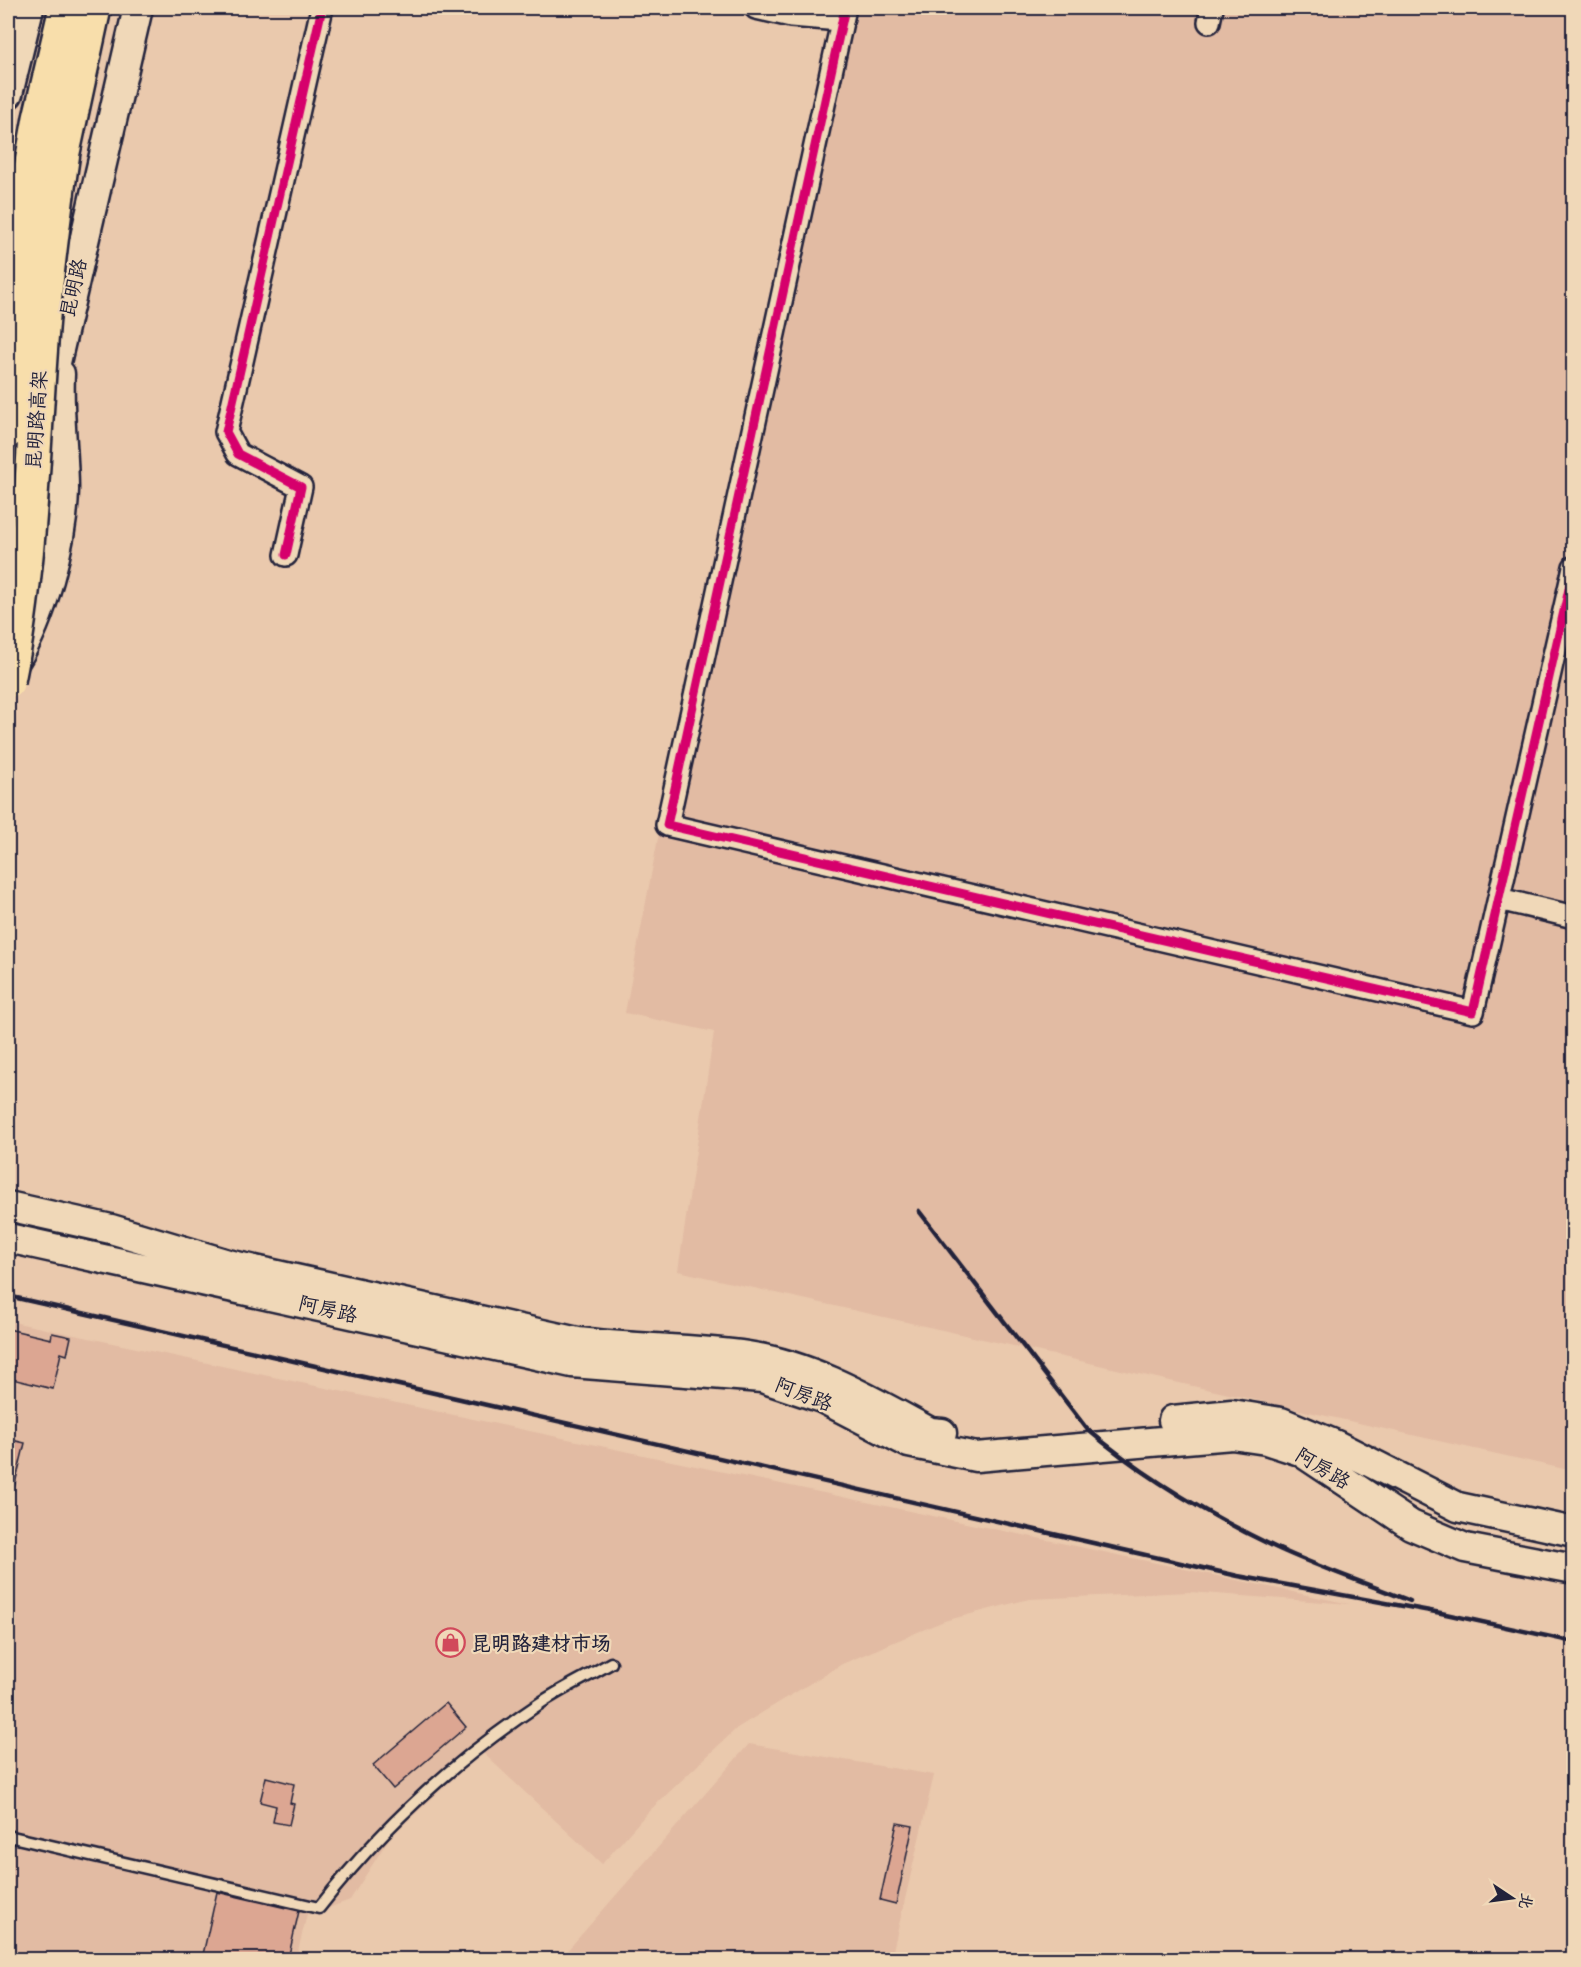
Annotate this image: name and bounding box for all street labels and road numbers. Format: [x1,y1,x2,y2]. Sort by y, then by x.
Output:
street label: 昆明路 [57,256,95,321]
street label: 昆明路高架 [23,369,54,471]
street label: 阿房路 [295,1293,360,1331]
street label: 阿房路 [771,1374,837,1419]
street label: 阿房路 [1290,1444,1355,1497]

